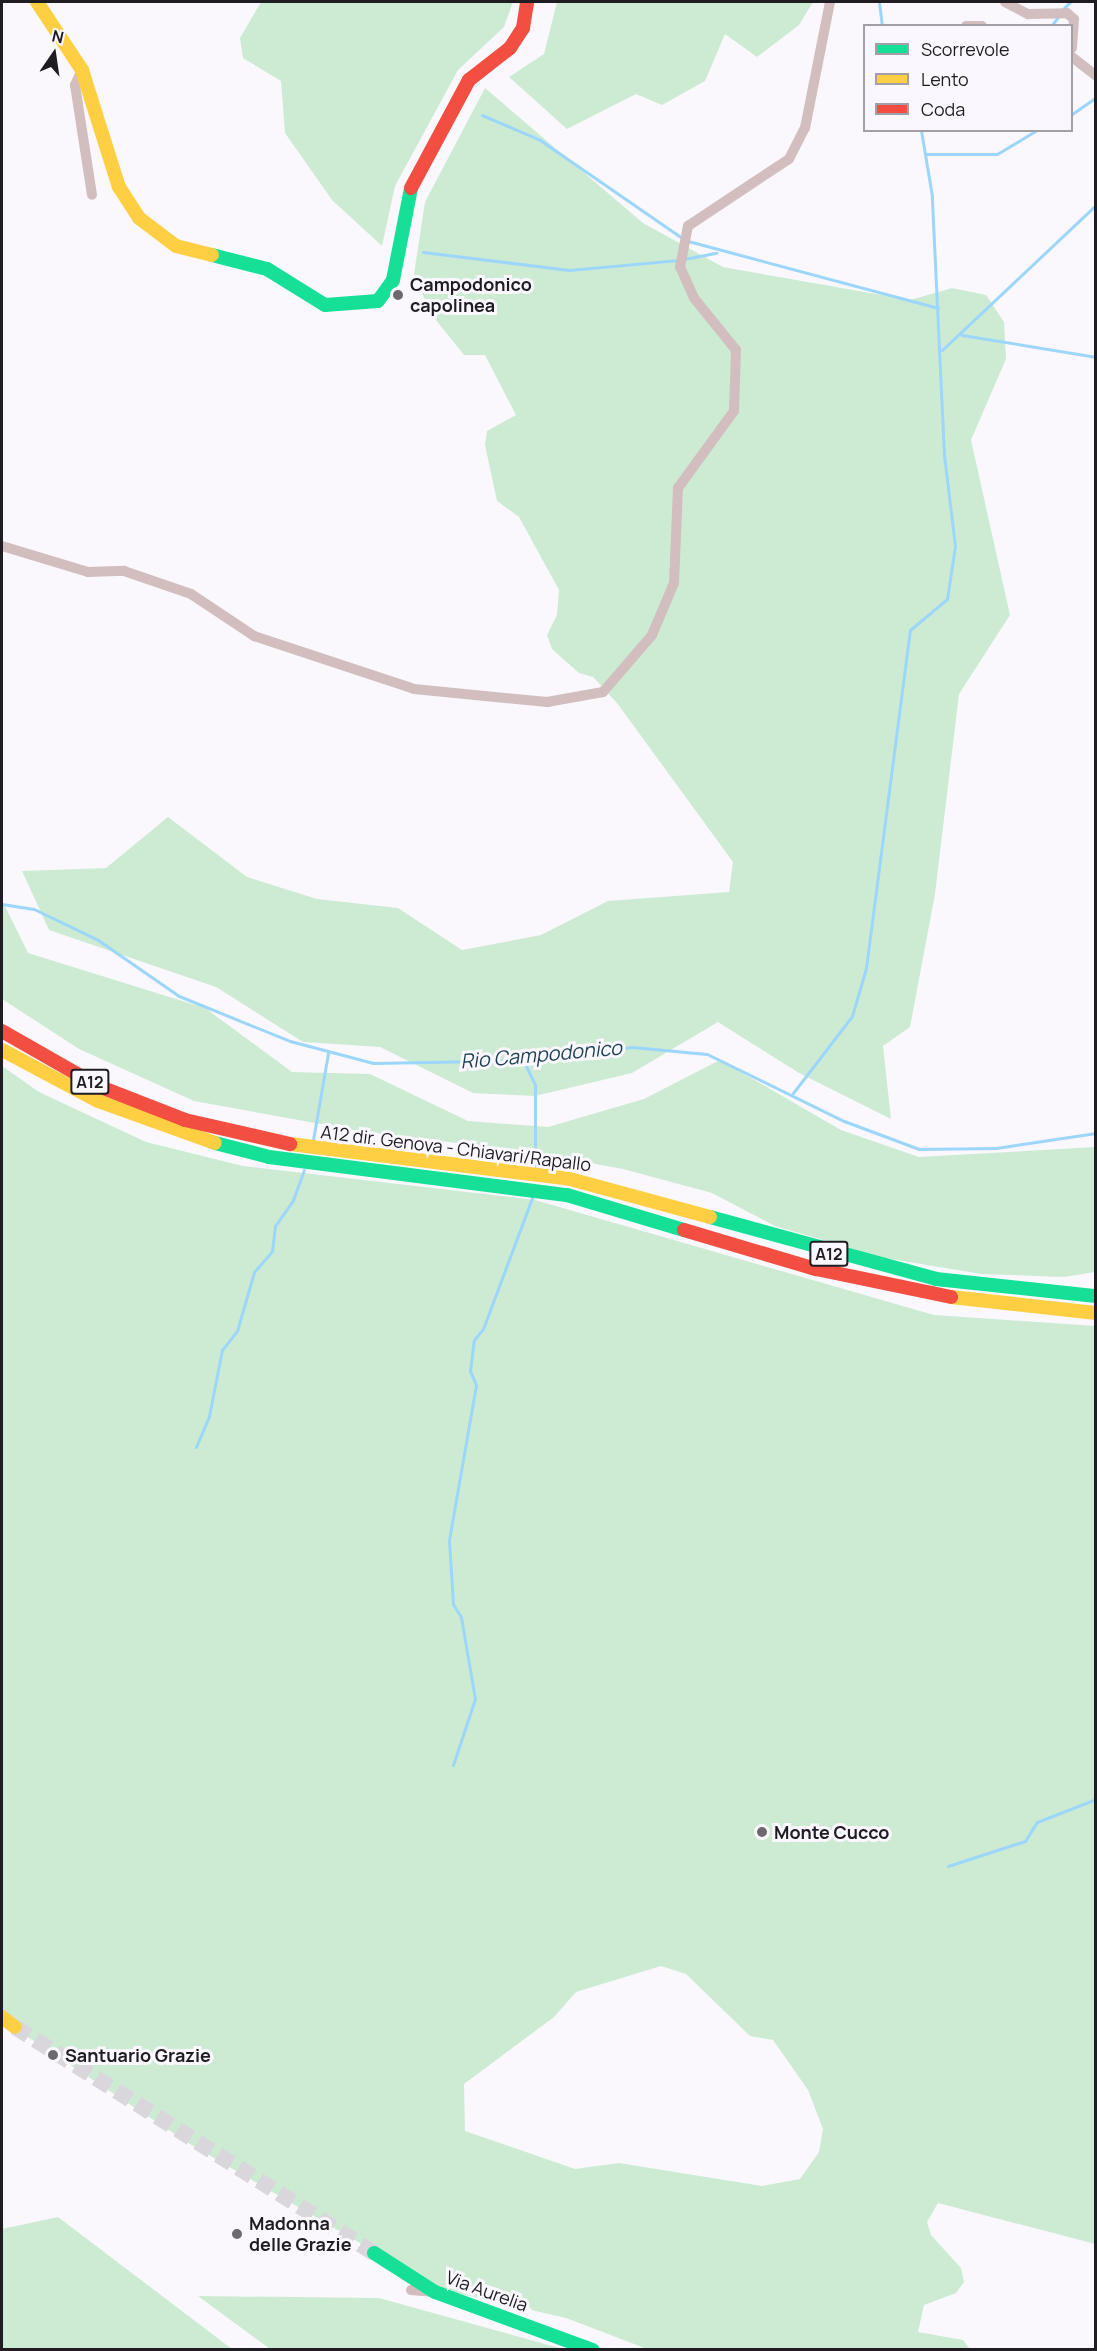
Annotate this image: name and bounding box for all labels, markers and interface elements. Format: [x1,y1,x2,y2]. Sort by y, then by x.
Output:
north arrow [24,24,84,84]
text: N [50,24,66,48]
legend [863,24,1073,132]
text: Scorrevole [921,37,1010,61]
text: Lento [921,67,969,91]
text: Coda [921,97,965,121]
place label: Campodonico capolinea [410,274,532,316]
marker: Campodonico capolinea [391,288,405,302]
water label: Rio Campodonico [459,1035,623,1073]
road number: A12 [69,1069,111,1095]
street label: A12 dir. Genova - Chiavari/Rapallo [320,1121,592,1175]
road number: A12 [808,1241,850,1267]
place label: Monte Cucco [774,1821,889,1843]
marker: Monte Cucco [755,1825,769,1839]
place label: Santuario Grazie [65,2044,211,2066]
marker: Santuario Grazie [46,2048,60,2062]
place label: Madonna delle Grazie [249,2213,351,2256]
marker: Madonna delle Grazie [230,2227,244,2241]
street label: Via Aurelia [443,2266,531,2316]

